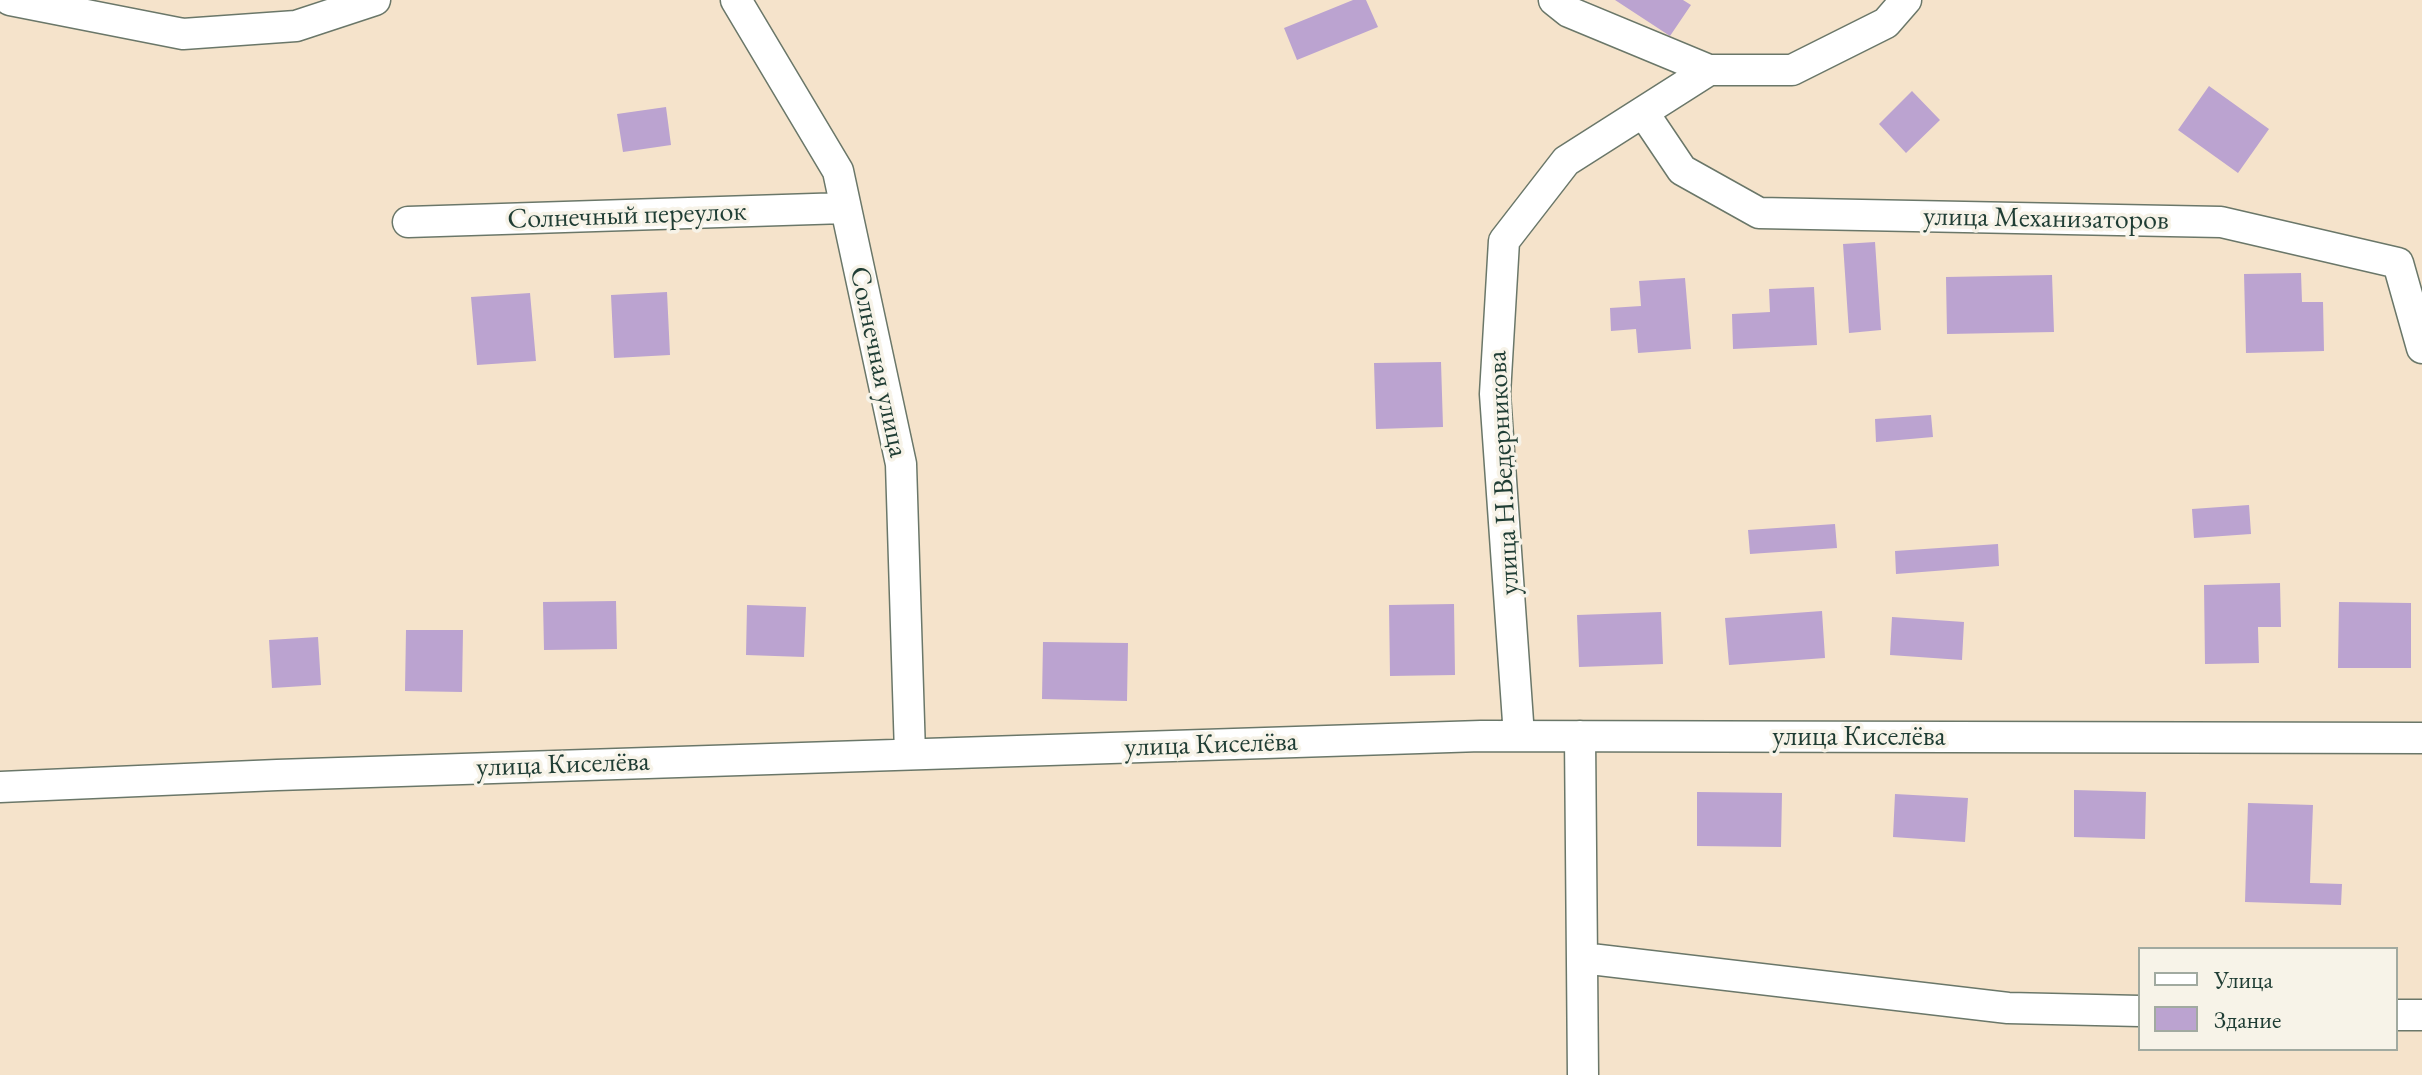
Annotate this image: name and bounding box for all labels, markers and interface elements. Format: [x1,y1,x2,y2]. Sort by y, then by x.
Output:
street label: Солнечный переулок [507,195,747,237]
street label: улица Механизаторов [1923,200,2169,238]
street label: Солнечная улица [841,264,915,460]
street label: улица Н.Ведерникова [1481,350,1527,596]
street label: улица Киселёва [1772,720,1946,754]
street label: улица Киселёва [1124,725,1298,765]
street label: улица Киселёва [476,745,650,785]
legend [2138,947,2398,1051]
text: Улица [2214,964,2273,995]
text: Здание [2214,1004,2281,1035]

